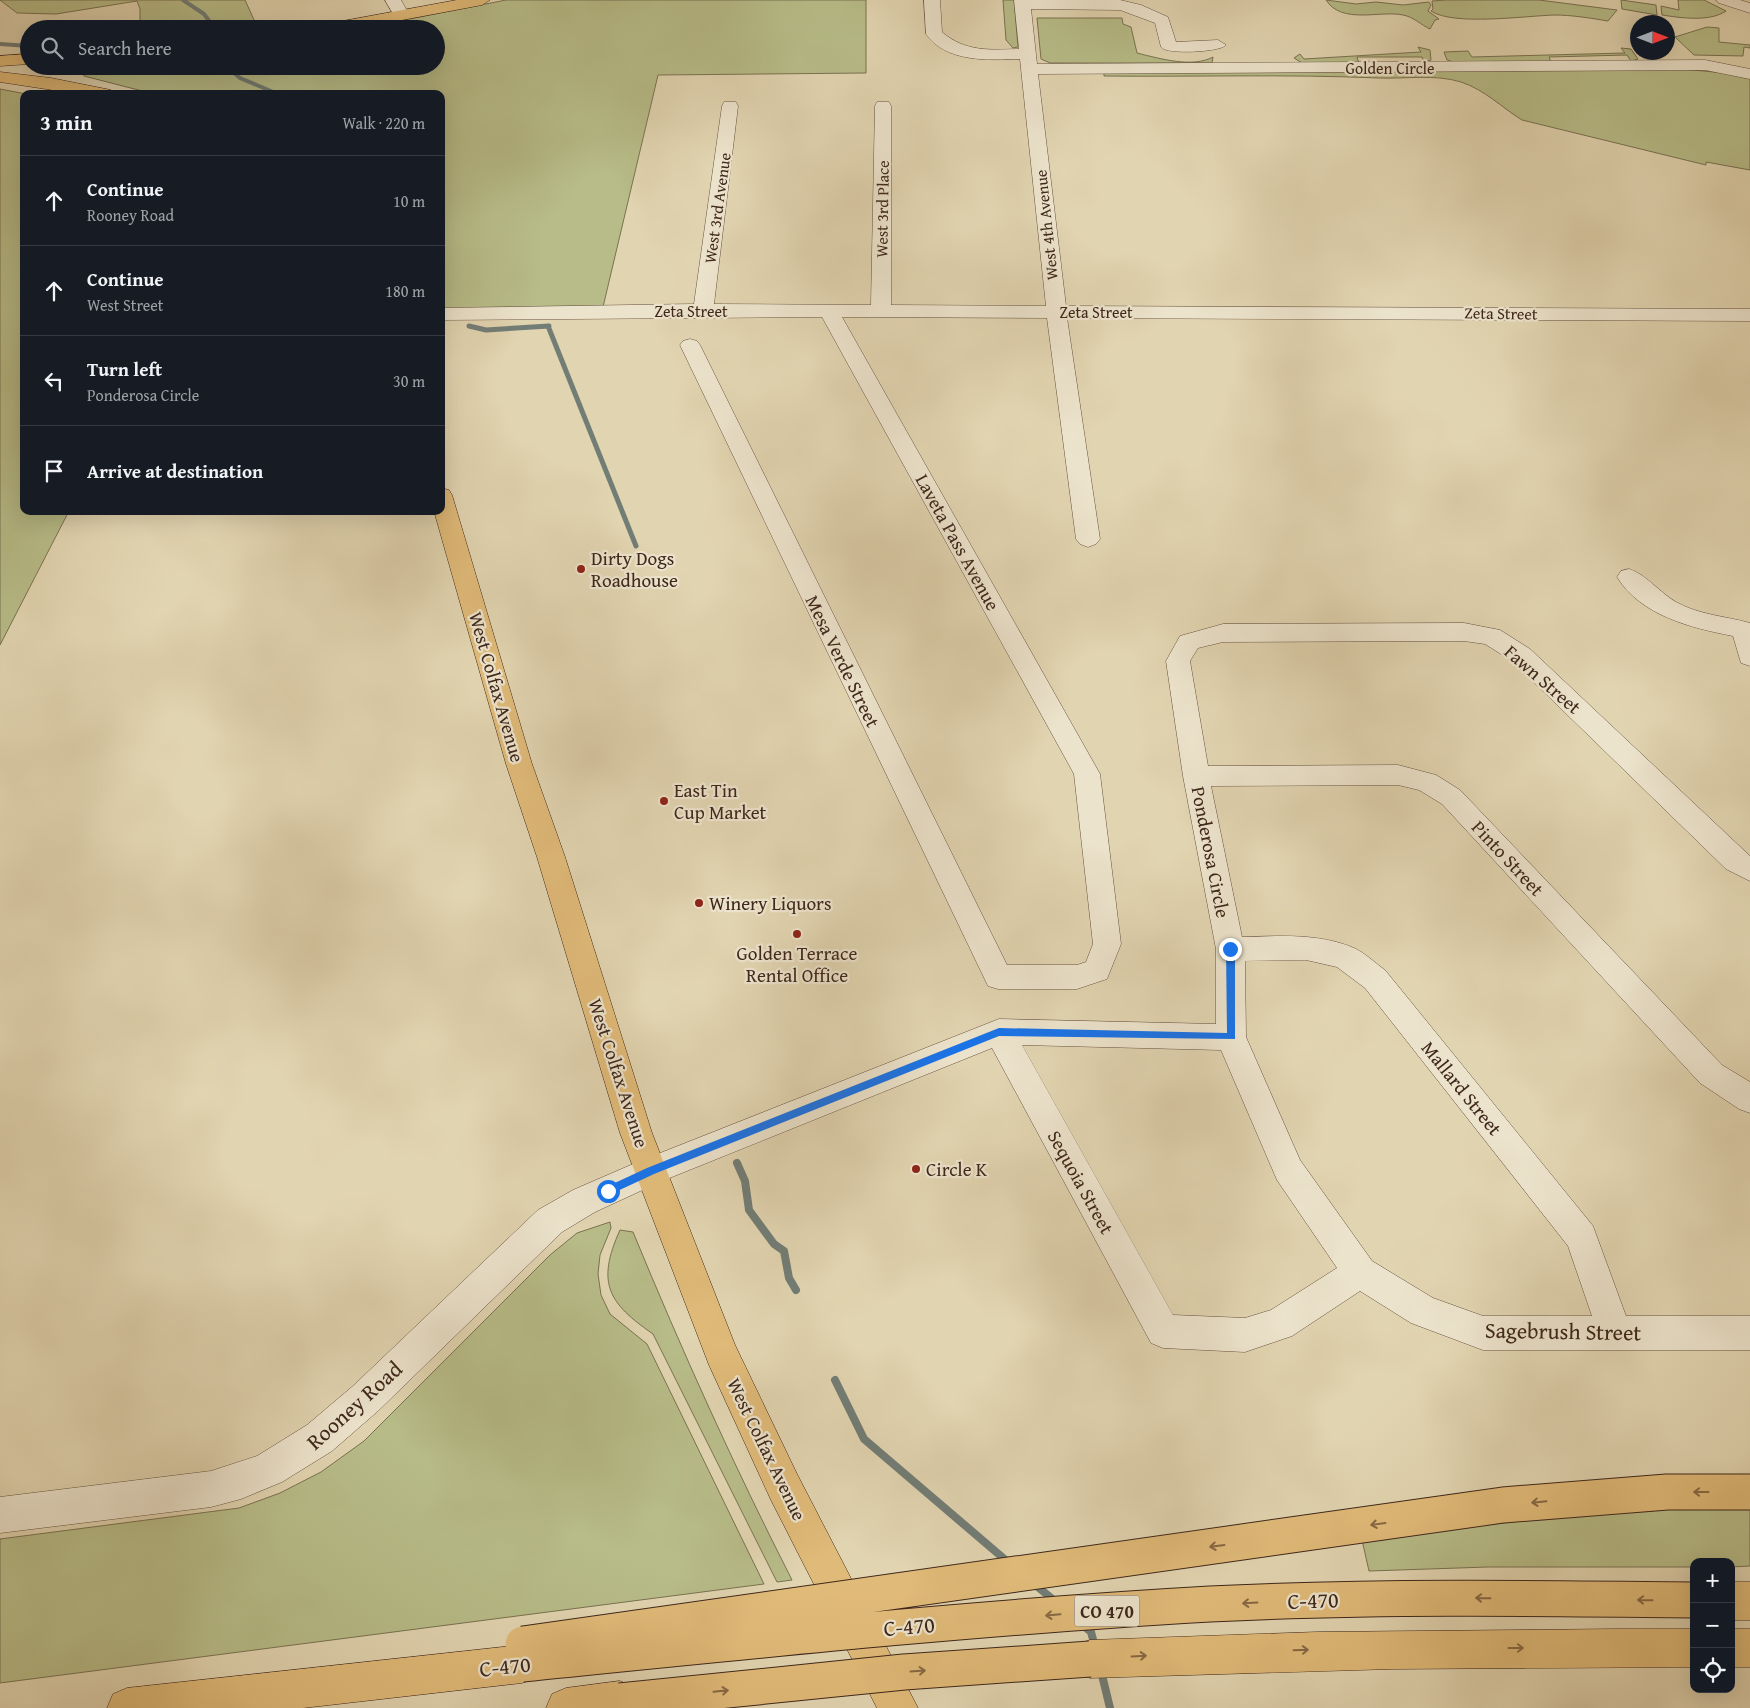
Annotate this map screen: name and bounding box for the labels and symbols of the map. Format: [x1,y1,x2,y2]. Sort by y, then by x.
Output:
north arrow [1630,15,1675,60]
street label: Golden Circle [1345,56,1435,80]
street label: West 3rd Avenue [697,151,737,265]
street label: West 3rd Place [869,160,895,258]
street label: West 4th Avenue [1028,169,1064,281]
street label: Zeta Street [654,299,728,323]
street label: Zeta Street [1059,300,1133,324]
street label: Zeta Street [1464,300,1538,326]
street label: Laveta Pass Avenue [909,468,1007,616]
place label: Dirty Dogs Roadhouse [591,544,678,594]
marker: Dirty Dogs Roadhouse [575,563,587,575]
street label: Mesa Verde Street [799,590,887,732]
street label: West Colfax Avenue [462,608,532,766]
street label: Fawn Street [1498,638,1588,720]
place label: East Tin Cup Market [674,776,767,826]
street label: Ponderosa Circle [1185,784,1237,920]
marker: East Tin Cup Market [658,795,670,807]
street label: Pinto Street [1465,814,1551,902]
place label: Winery Liquors [709,889,832,917]
marker: Winery Liquors [693,897,705,909]
marker: Golden Terrace Rental Office [791,928,803,940]
route end [1219,938,1242,961]
place label: Golden Terrace Rental Office [737,939,857,989]
street label: West Colfax Avenue [582,995,656,1151]
street label: Mallard Street [1415,1035,1509,1141]
street label: Sequoia Street [1041,1125,1121,1239]
place label: Circle K [926,1155,988,1183]
marker: Circle K [910,1163,922,1175]
route start [597,1180,620,1203]
street label: Sagebrush Street [1485,1314,1642,1348]
street label: Rooney Road [299,1353,409,1457]
street label: West Colfax Avenue [720,1373,814,1525]
one-way arrow [1694,1487,1710,1497]
one-way arrow [1531,1497,1547,1507]
one-way arrow [1371,1519,1387,1529]
one-way arrow [1210,1541,1226,1551]
street label: C-470 [1287,1583,1339,1617]
one-way arrow [1475,1593,1491,1603]
road number: CO 470 [1074,1595,1140,1626]
one-way arrow [1637,1595,1654,1605]
one-way arrow [1242,1599,1258,1608]
street label: C-470 [882,1608,936,1644]
one-way arrow [1045,1610,1061,1619]
one-way arrow [1508,1643,1524,1653]
one-way arrow [1293,1645,1309,1655]
street label: C-470 [478,1647,532,1685]
one-way arrow [1131,1652,1147,1661]
one-way arrow [909,1666,925,1676]
one-way arrow [713,1686,729,1696]

